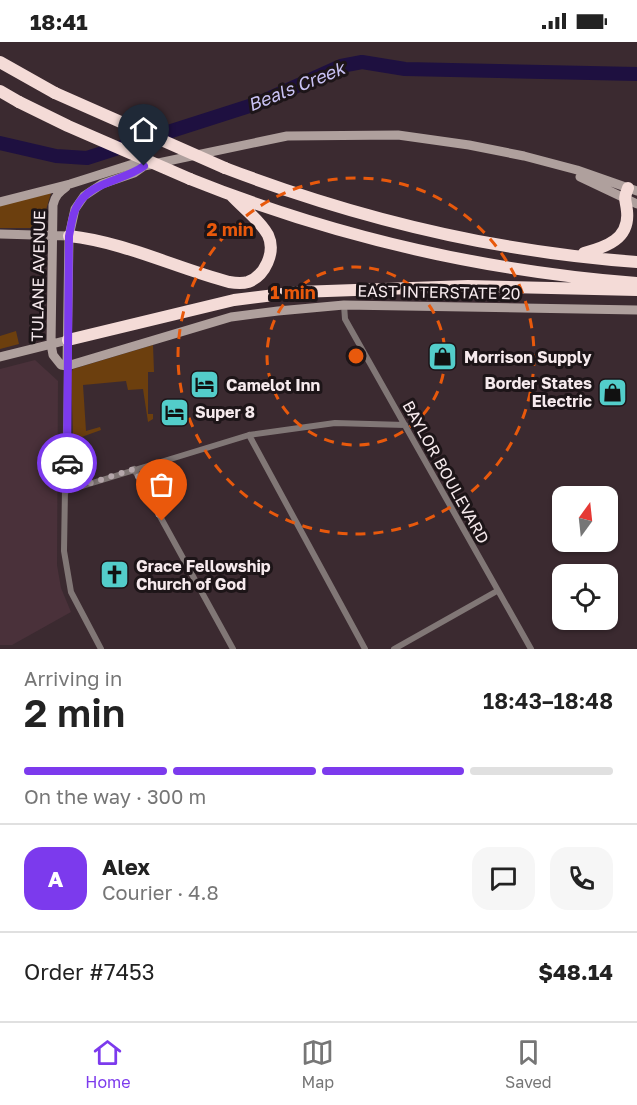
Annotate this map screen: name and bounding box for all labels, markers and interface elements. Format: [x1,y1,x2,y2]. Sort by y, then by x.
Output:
text: 18:41 [30,8,88,35]
water label: Beals Creek [244,56,349,115]
pin [118,104,169,166]
icon: home [127,113,160,146]
street label: TULANE AVENUE [27,210,49,342]
text: 2 min [206,218,254,240]
text: 1 min [270,281,316,303]
street label: EAST INTERSTATE 20 [357,281,521,303]
shop icon: Morrison Supply [427,341,459,373]
centre of rings [346,346,366,366]
place label: Morrison Supply [464,347,592,367]
hotel icon: Camelot Inn [189,369,221,401]
place label: Border States Electric [485,373,592,411]
place label: Camelot Inn [226,375,320,395]
shop icon: Border States Electric [597,376,629,408]
hotel icon: Super 8 [158,396,190,428]
street label: BAYLOR BOULEVARD [398,397,494,547]
place label: Super 8 [195,402,255,422]
courier [37,433,97,493]
icon: car [51,447,84,480]
pin [136,459,187,521]
icon: bag [145,468,178,501]
north arrow [552,486,618,552]
map controls [552,486,618,630]
place label: Grace Fellowship Church of God [136,556,271,594]
church icon: Grace Fellowship Church of God [99,559,131,591]
button: locate [552,564,618,630]
text: Arriving in [24,666,122,690]
text: 18:43–18:48 [483,687,613,714]
text: 2 min [24,689,125,736]
text: On the way · 300 m [24,784,206,808]
button: chat [472,847,535,910]
button: phone [550,847,613,910]
text: Alex [102,853,150,880]
text: A [48,865,63,892]
text: Courier · 4.8 [102,880,219,904]
text: Order #7453 [24,958,155,985]
text: $48.14 [538,958,613,985]
tab: Home [85,1036,131,1092]
tab: Map [301,1036,334,1092]
tab: Saved [505,1036,552,1092]

